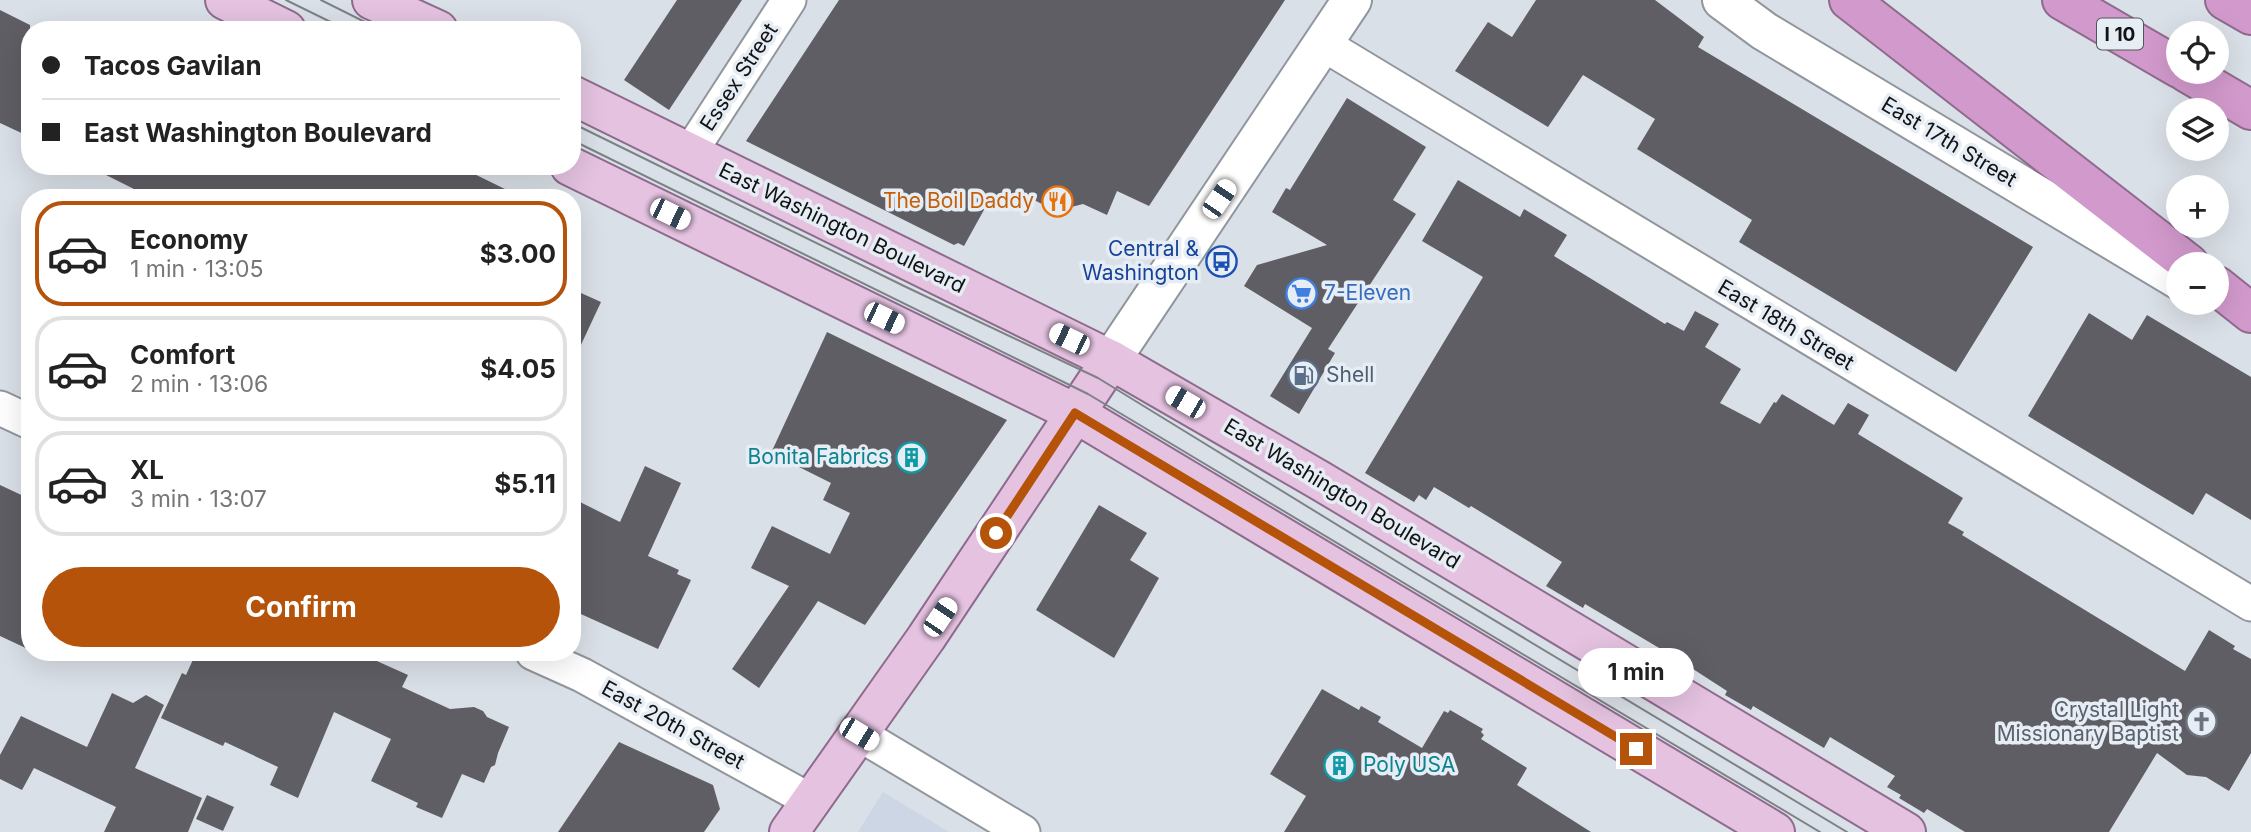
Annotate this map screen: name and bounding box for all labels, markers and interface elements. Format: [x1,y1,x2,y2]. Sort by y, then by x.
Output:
street label: Essex Street [695,18,783,135]
road number: I 10 [2097,18,2143,50]
map controls [2166,21,2229,315]
button: locate [2166,21,2229,84]
text: Tacos Gavilan [84,50,262,81]
street label: East 17th Street [1877,91,2021,192]
button: layers [2166,98,2229,161]
text: East Washington Boulevard [84,117,432,148]
street label: East Washington Boulevard [715,157,969,298]
button: + [2166,175,2229,238]
car [1199,176,1240,222]
restaurant icon: The Boil Daddy [1040,184,1074,218]
place label: The Boil Daddy [883,188,1034,213]
car [647,195,694,233]
icon: car [46,222,109,285]
text: Economy [130,224,248,255]
place label: Central & Washington [1082,236,1199,285]
text: $3.00 [480,238,556,269]
bus stop icon: Central & Washington [1205,244,1239,278]
button: − [2166,252,2229,315]
text: 1 min · 13:05 [130,255,263,283]
street label: East 18th Street [1714,274,1859,375]
supermarket icon: 7-Eleven [1284,276,1318,310]
place label: 7-Eleven [1324,280,1411,305]
car [861,299,908,337]
car [1046,320,1093,358]
icon: car [46,337,109,400]
text: Comfort [130,339,235,370]
text: $4.05 [480,353,556,384]
fuel station icon: Shell [1286,358,1320,392]
place label: Shell [1326,362,1374,387]
text: 2 min · 13:06 [130,370,268,398]
car [1162,382,1209,422]
street label: East Washington Boulevard [1220,413,1465,574]
building icon: Bonita Fabrics [895,440,929,474]
place label: Bonita Fabrics [748,444,889,469]
icon: car [46,452,109,515]
text: XL [130,454,164,485]
text: $5.11 [494,468,556,499]
text: 3 min · 13:07 [130,485,267,513]
route start [980,517,1012,549]
button: Confirm [42,567,560,647]
car [920,594,961,640]
callout: 1 min [1578,648,1694,696]
text: 1 min [1608,658,1664,686]
street label: East 20th Street [598,675,749,774]
place label: Crystal Light Missionary Baptist [1997,697,2179,746]
church icon: Crystal Light Missionary Baptist [2185,705,2219,739]
car [836,714,883,754]
route end [1620,733,1652,765]
building icon: Poly USA [1323,748,1357,782]
place label: Poly USA [1363,752,1455,777]

